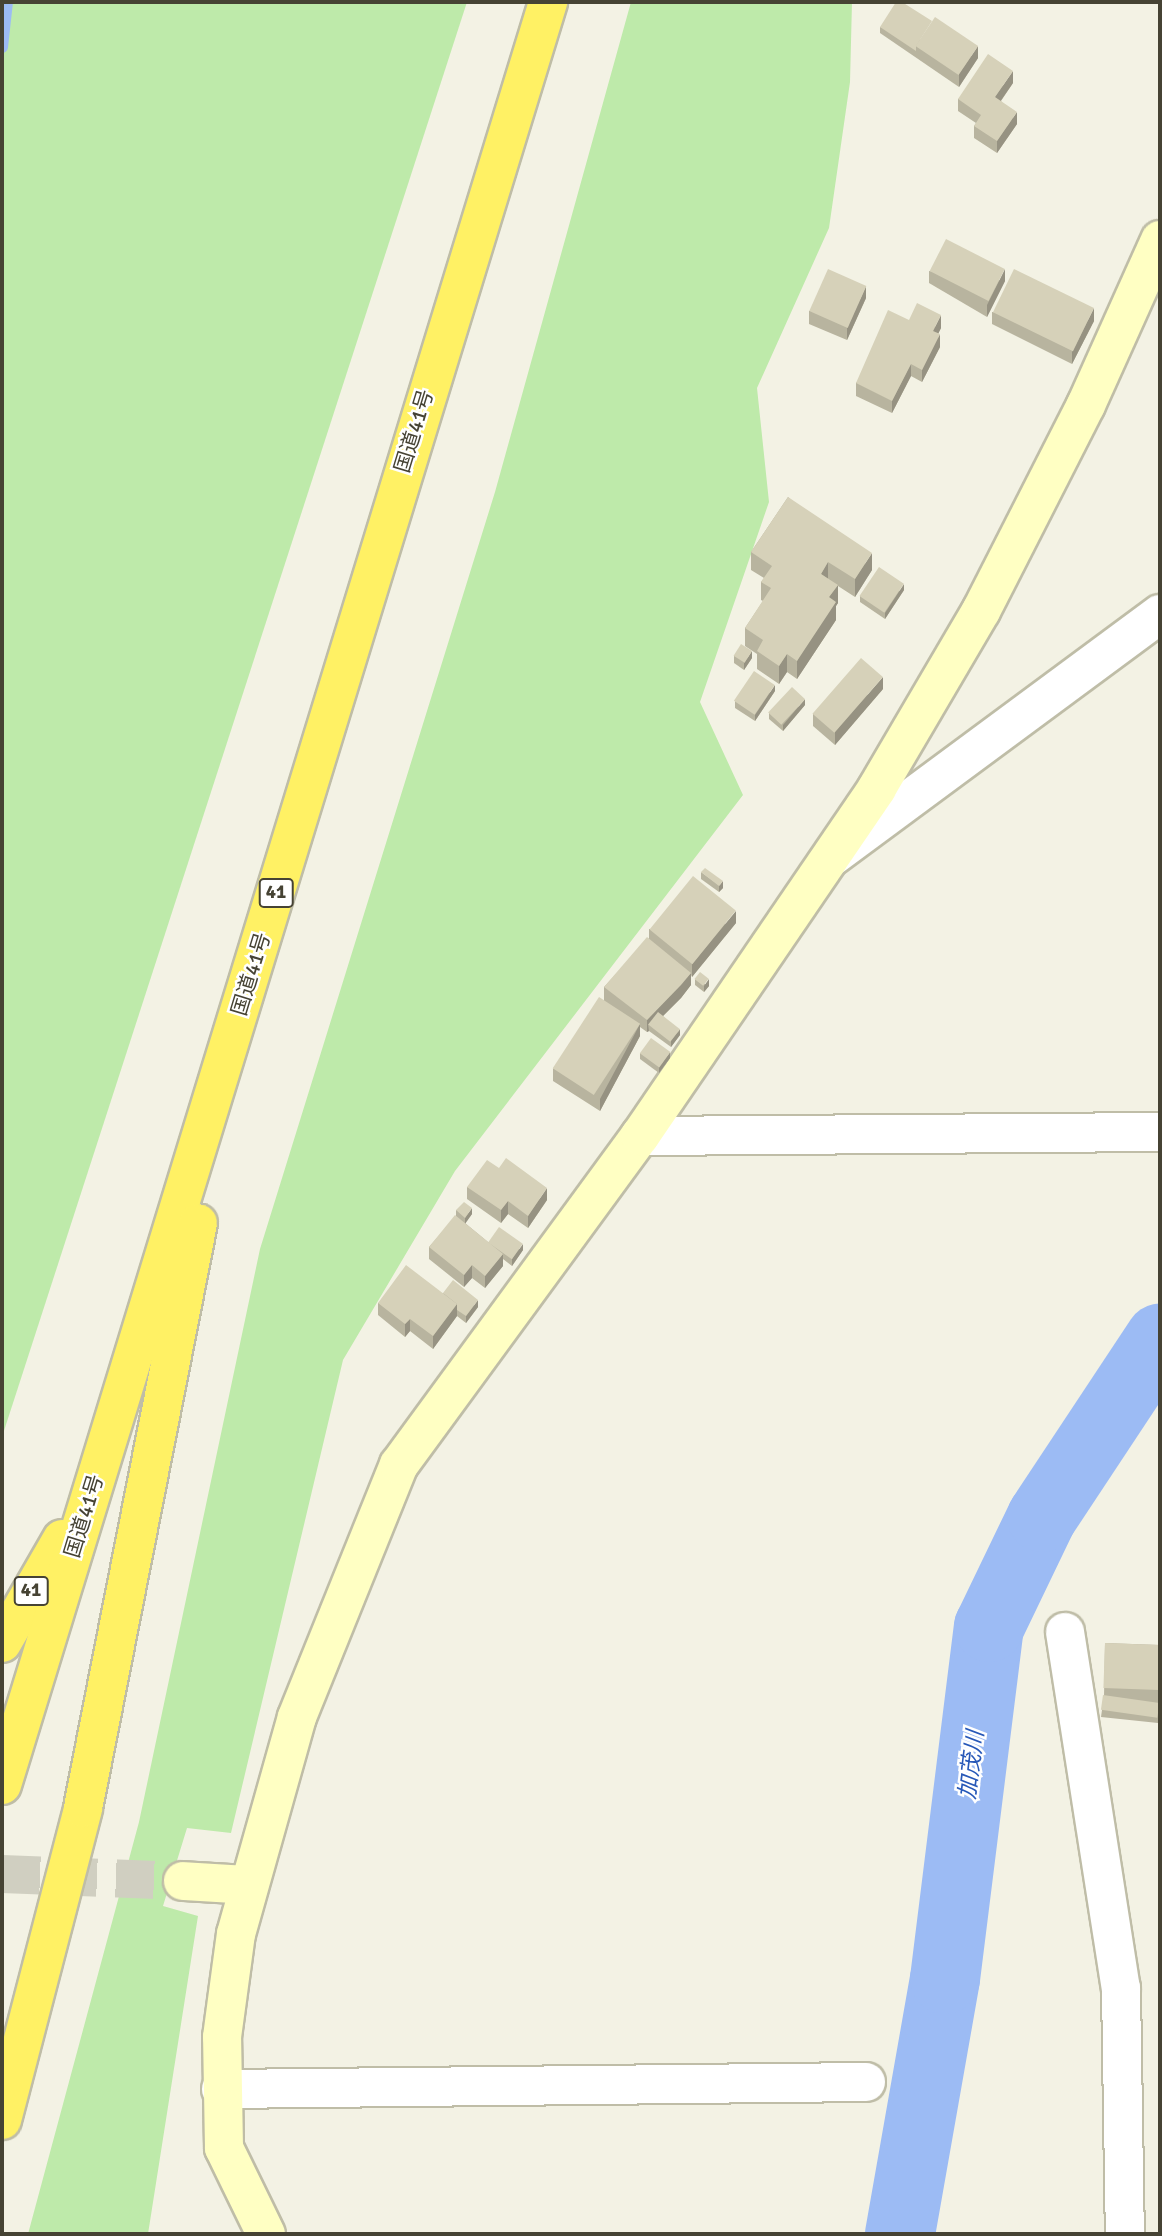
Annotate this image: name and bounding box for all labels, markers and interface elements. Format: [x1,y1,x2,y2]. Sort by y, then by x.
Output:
street label: 国道41号 [389,386,439,476]
road number: 41 [258,878,294,908]
street label: 国道41号 [226,929,276,1019]
street label: 国道41号 [59,1471,109,1561]
road number: 41 [14,1576,48,1606]
water label: 加茂川 [954,1729,990,1801]

